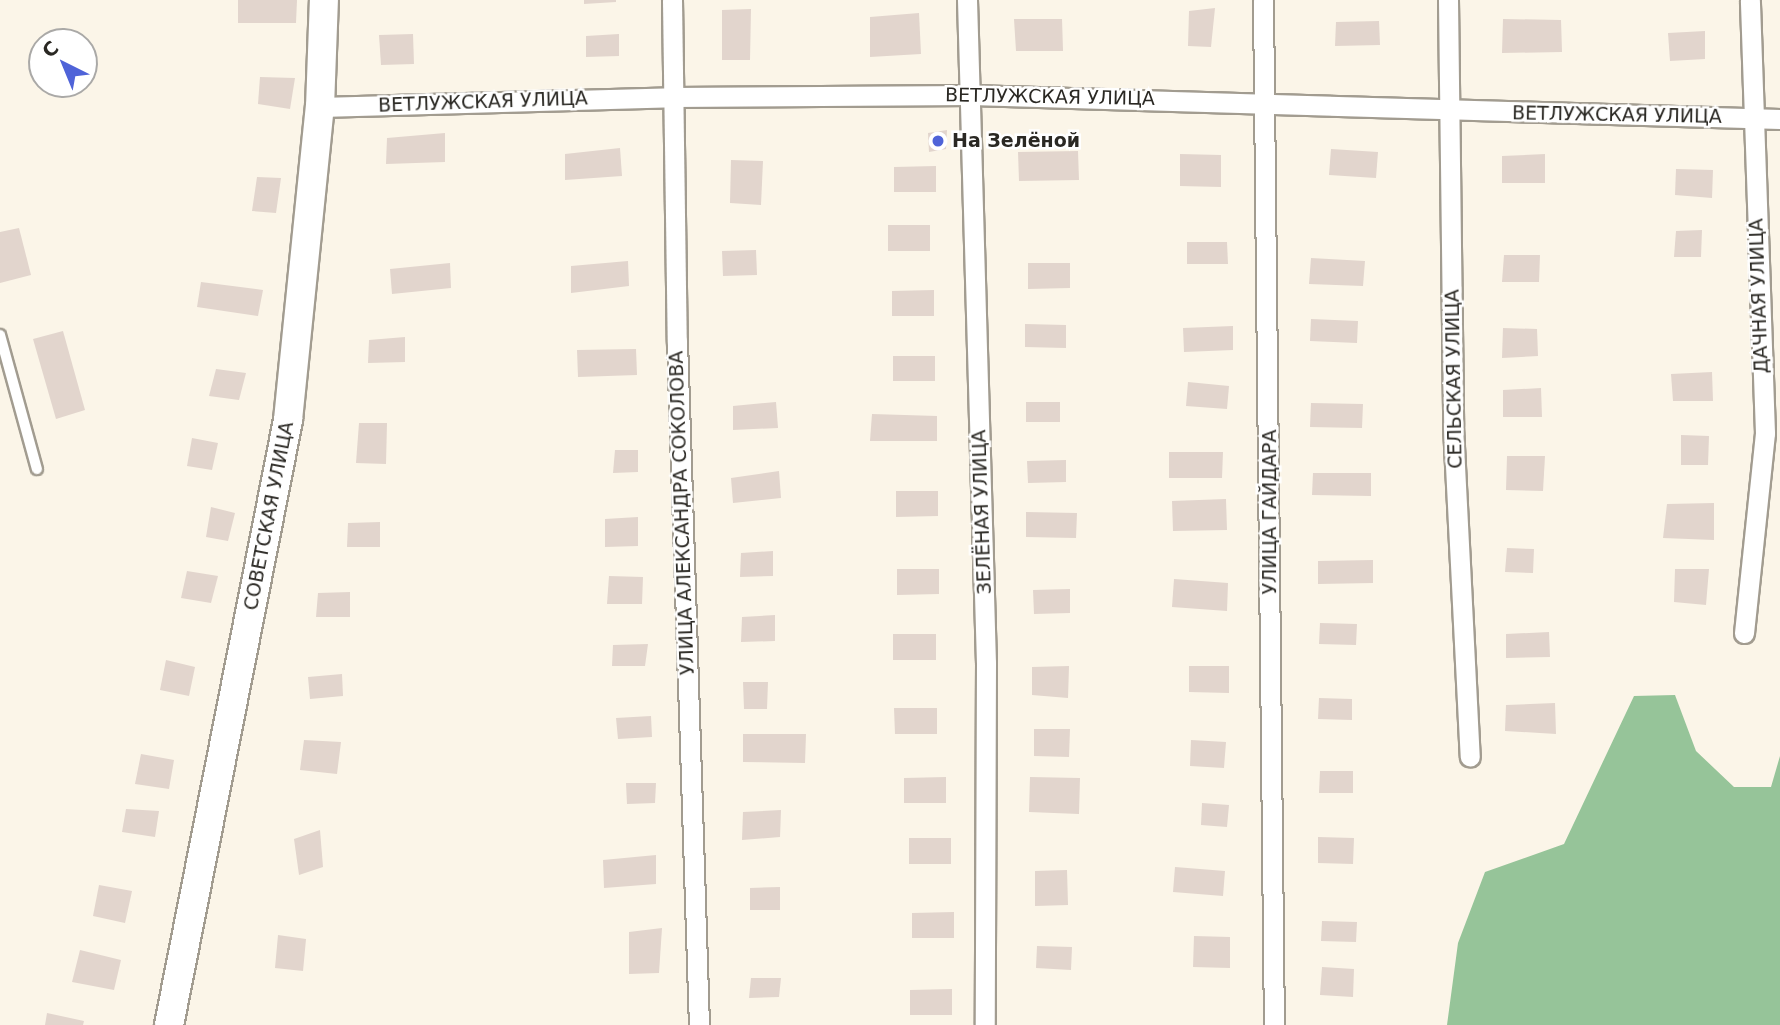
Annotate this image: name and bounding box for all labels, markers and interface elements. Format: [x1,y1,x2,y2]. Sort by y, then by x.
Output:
north arrow [28,28,98,98]
text: С [37,36,63,62]
street label: ВЕТЛУЖСКАЯ УЛИЦА [945,84,1155,110]
street label: ВЕТЛУЖСКАЯ УЛИЦА [378,87,588,117]
street label: ВЕТЛУЖСКАЯ УЛИЦА [1512,102,1722,128]
place label: На Зелёной [952,130,1080,152]
marker: На Зелёной [930,133,946,149]
street label: ДАЧНАЯ УЛИЦА [1745,218,1773,374]
street label: СЕЛЬСКАЯ УЛИЦА [1441,289,1467,469]
street label: УЛИЦА АЛЕКСАНДРА СОКОЛОВА [665,350,699,676]
street label: СОВЕТСКАЯ УЛИЦА [240,420,298,612]
street label: ЗЕЛЁНАЯ УЛИЦА [968,429,996,595]
street label: УЛИЦА ГАЙДАРА [1259,430,1281,594]

